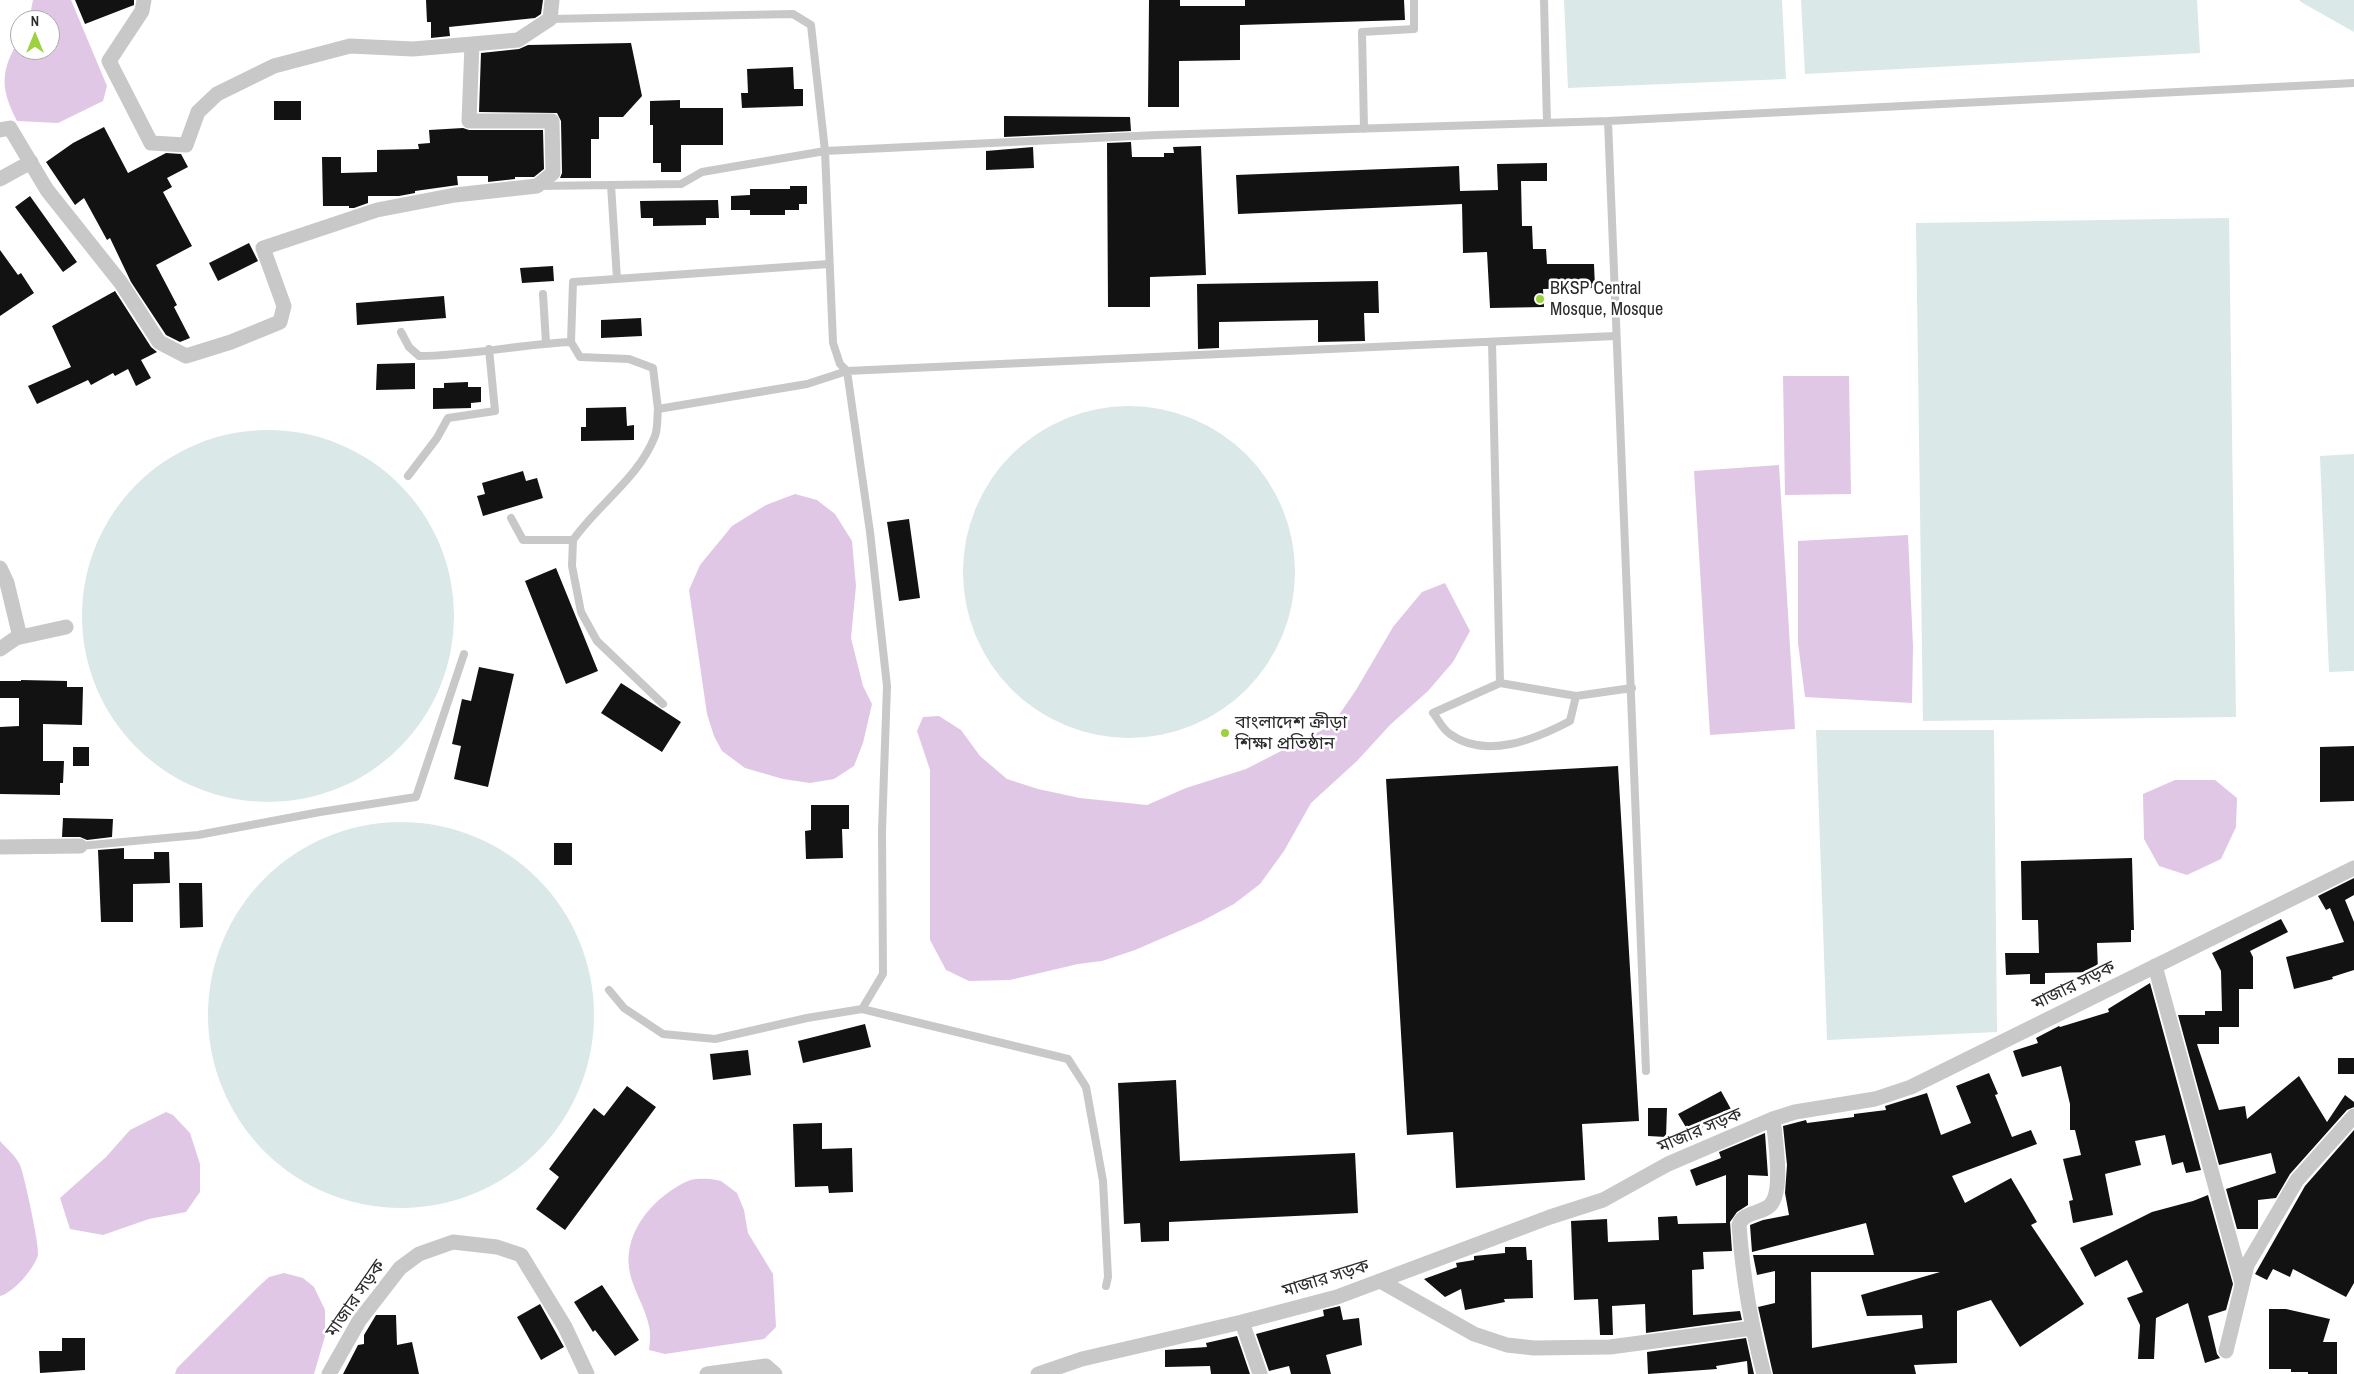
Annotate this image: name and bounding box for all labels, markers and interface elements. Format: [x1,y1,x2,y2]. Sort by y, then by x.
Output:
north arrow [10,10,60,60]
text: N [31,12,39,30]
place label: BKSP Central Mosque, Mosque [1550,278,1663,320]
marker: BKSP Central Mosque, Mosque [1534,293,1546,305]
place label: বাংলাদেশ ক্রীড়া শিক্ষা প্রতিষ্ঠান [1235,712,1347,754]
marker: বাংলাদেশ ক্রীড়া শিক্ষা প্রতিষ্ঠান [1219,727,1231,739]
street label: মাজার সড়ক [2029,957,2119,1015]
street label: মাজার সড়ক [1655,1104,1745,1158]
street label: মাজার সড়ক [321,1256,391,1342]
street label: মাজার সড়ক [1280,1256,1372,1302]

